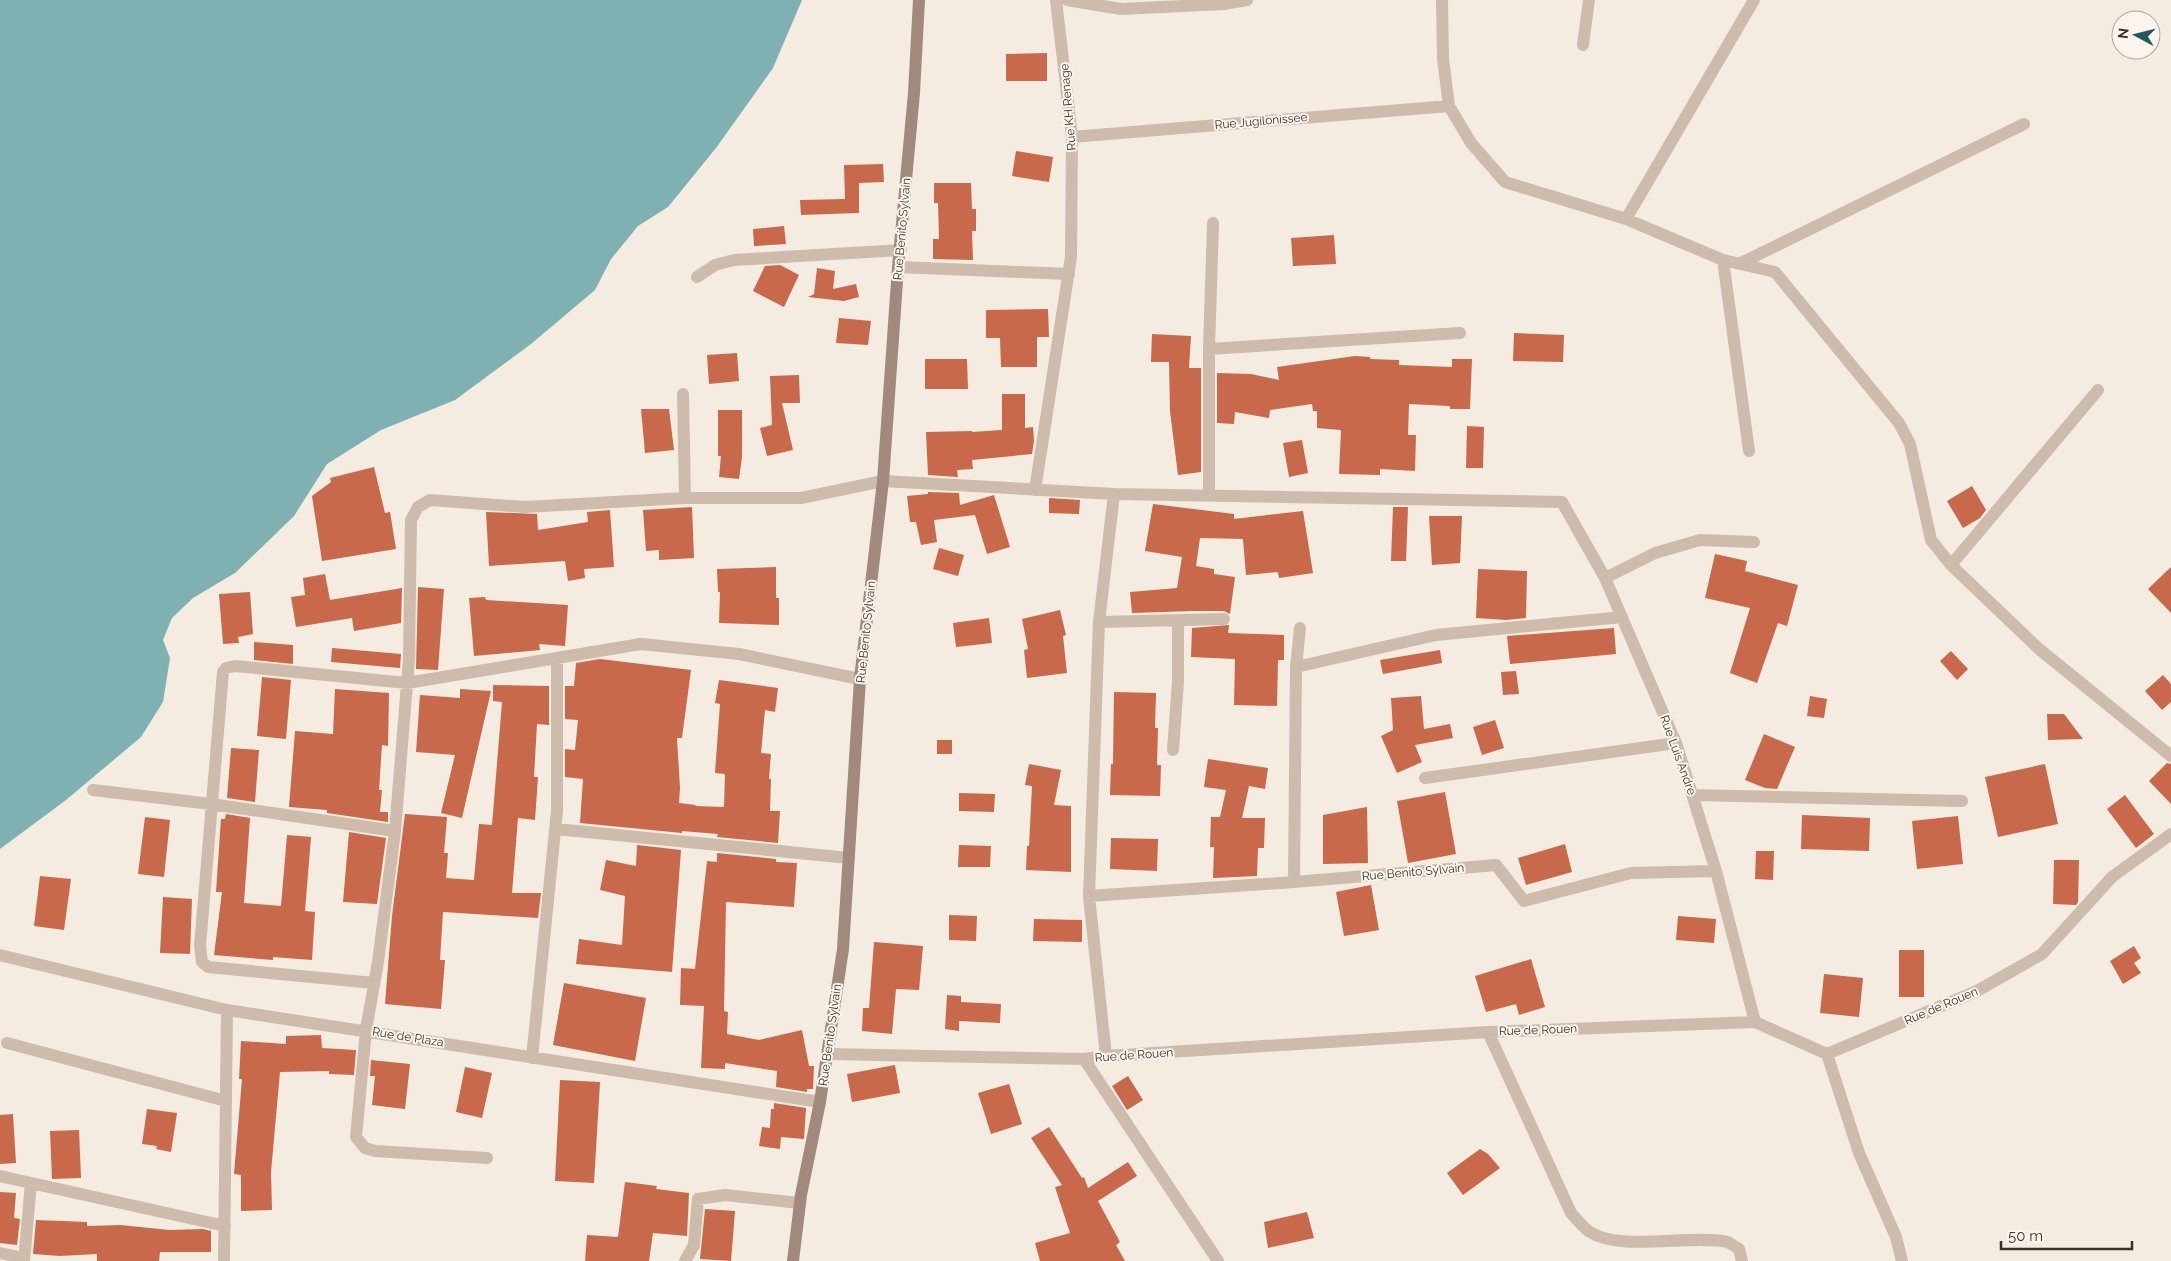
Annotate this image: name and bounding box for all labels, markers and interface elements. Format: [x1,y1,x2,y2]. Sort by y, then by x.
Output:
north arrow [2111,10,2161,60]
text: N [2115,27,2132,40]
street label: Rue KH Renage [1057,63,1079,151]
street label: Rue Jugilonissee [1214,110,1308,132]
street label: Rue Benito Sylvain [891,177,913,281]
street label: Rue Benito Sylvain [854,580,878,684]
street label: Rue Luis Andre [1657,713,1699,797]
street label: Rue Benito Sylvain [1361,861,1465,883]
street label: Rue Benito Sylvain [816,983,844,1087]
street label: Rue de Rouen [1902,984,1980,1028]
street label: Rue de Rouen [1499,1022,1577,1038]
street label: Rue de Plaza [371,1024,445,1050]
street label: Rue de Rouen [1094,1045,1174,1065]
scale bar [2001,1218,2132,1250]
text: 50 m [2008,1227,2043,1245]

